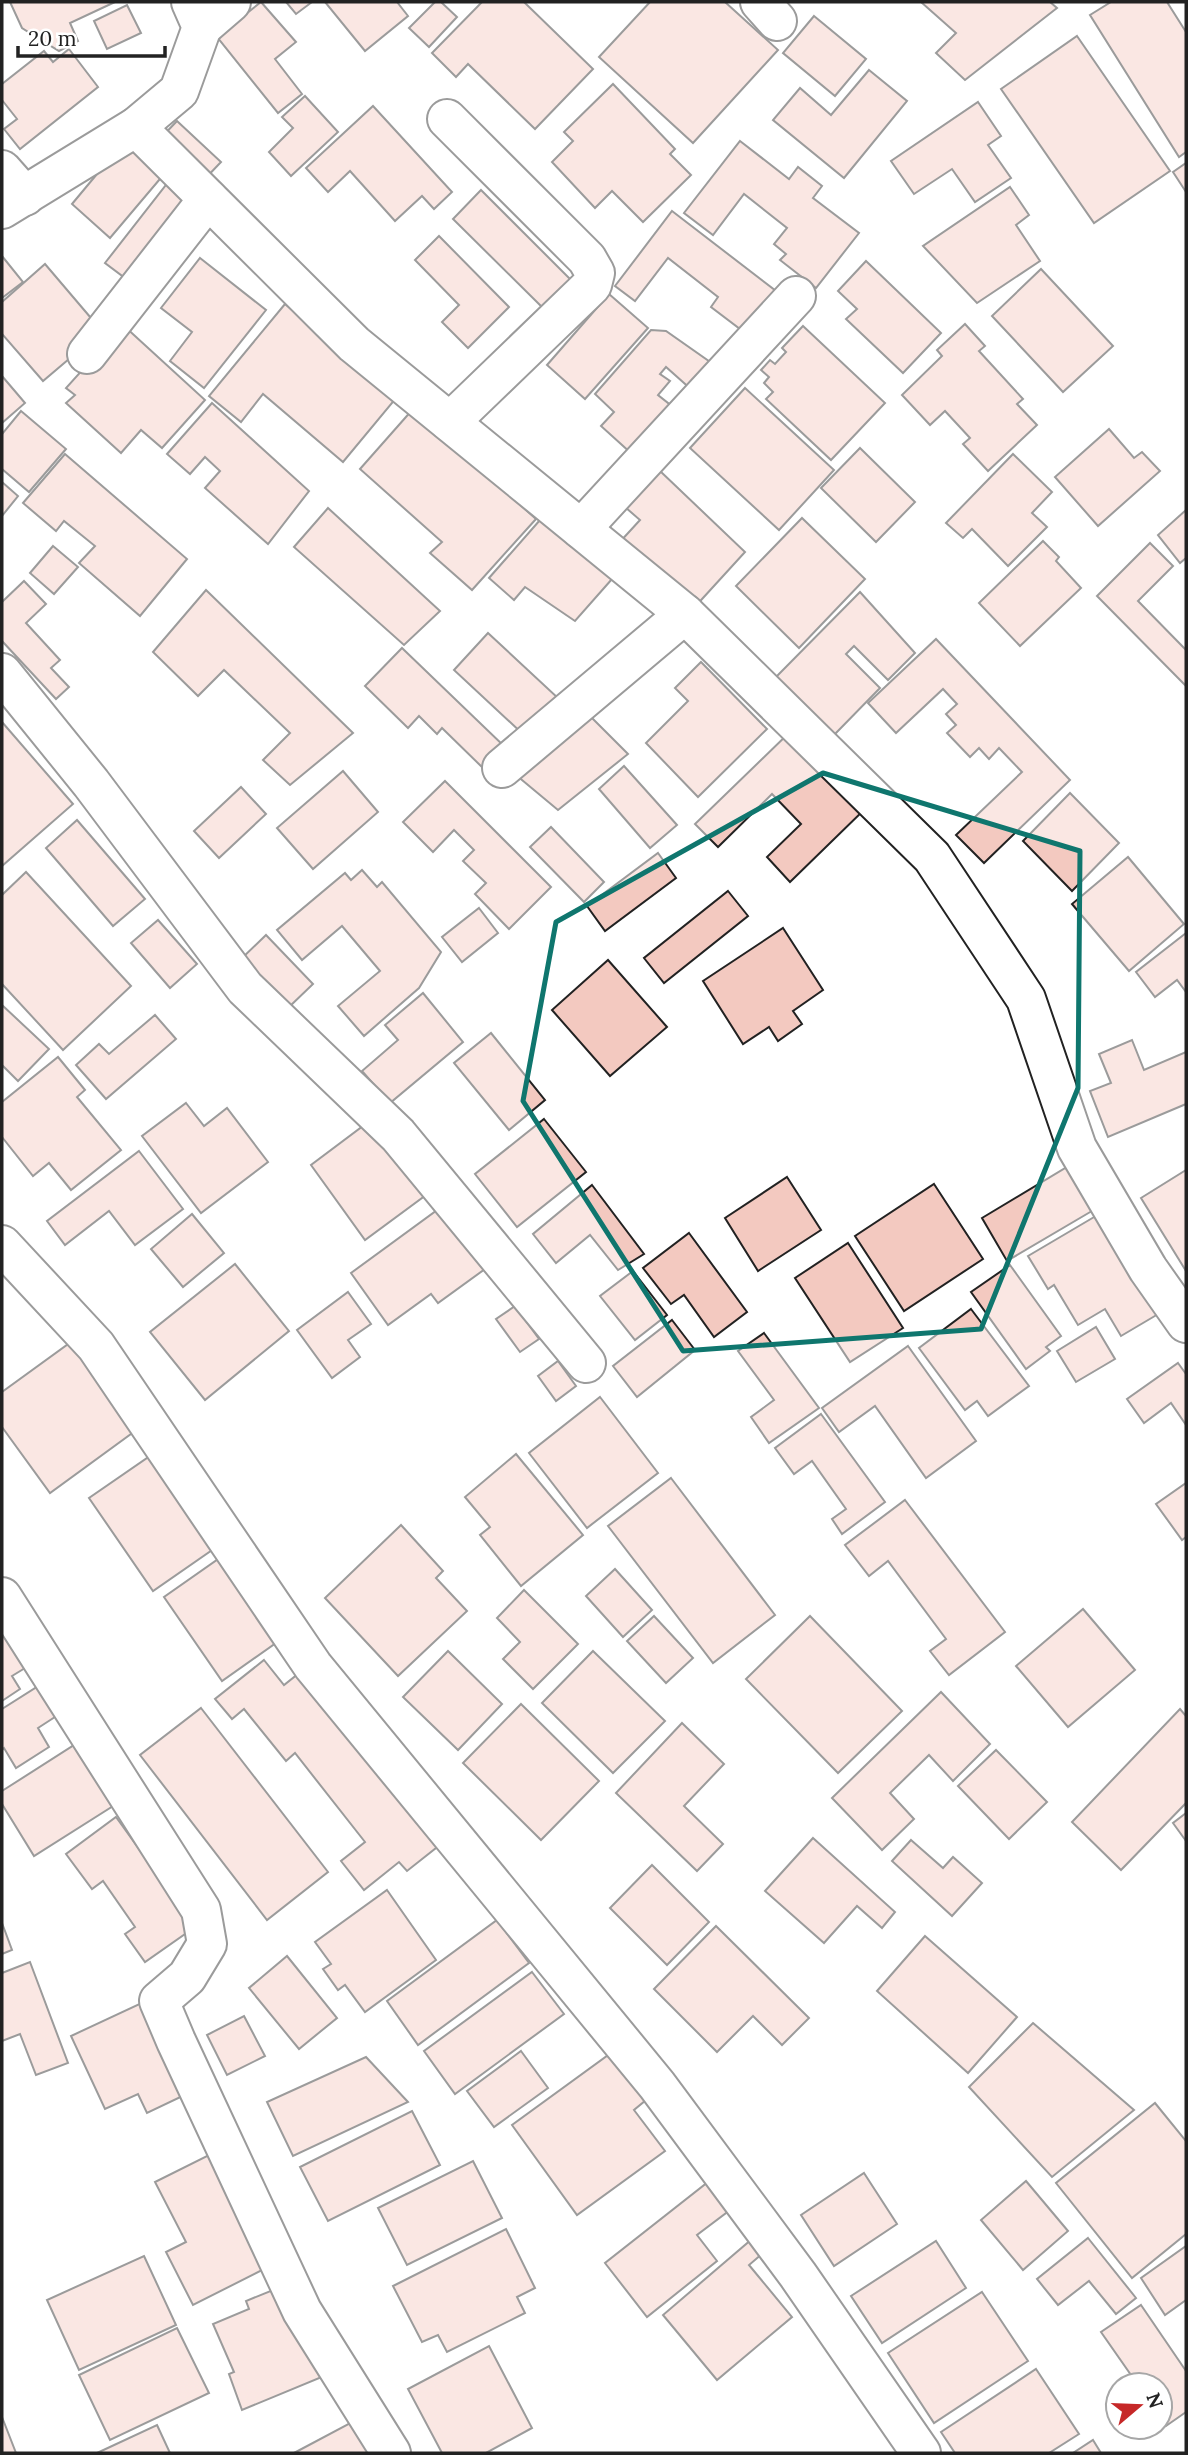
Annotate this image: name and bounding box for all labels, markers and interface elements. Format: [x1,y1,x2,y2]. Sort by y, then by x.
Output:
scale bar [18,14,164,58]
text: 20 m [28,25,77,52]
north arrow [1104,2371,1174,2441]
text: N [1141,2390,1169,2412]

